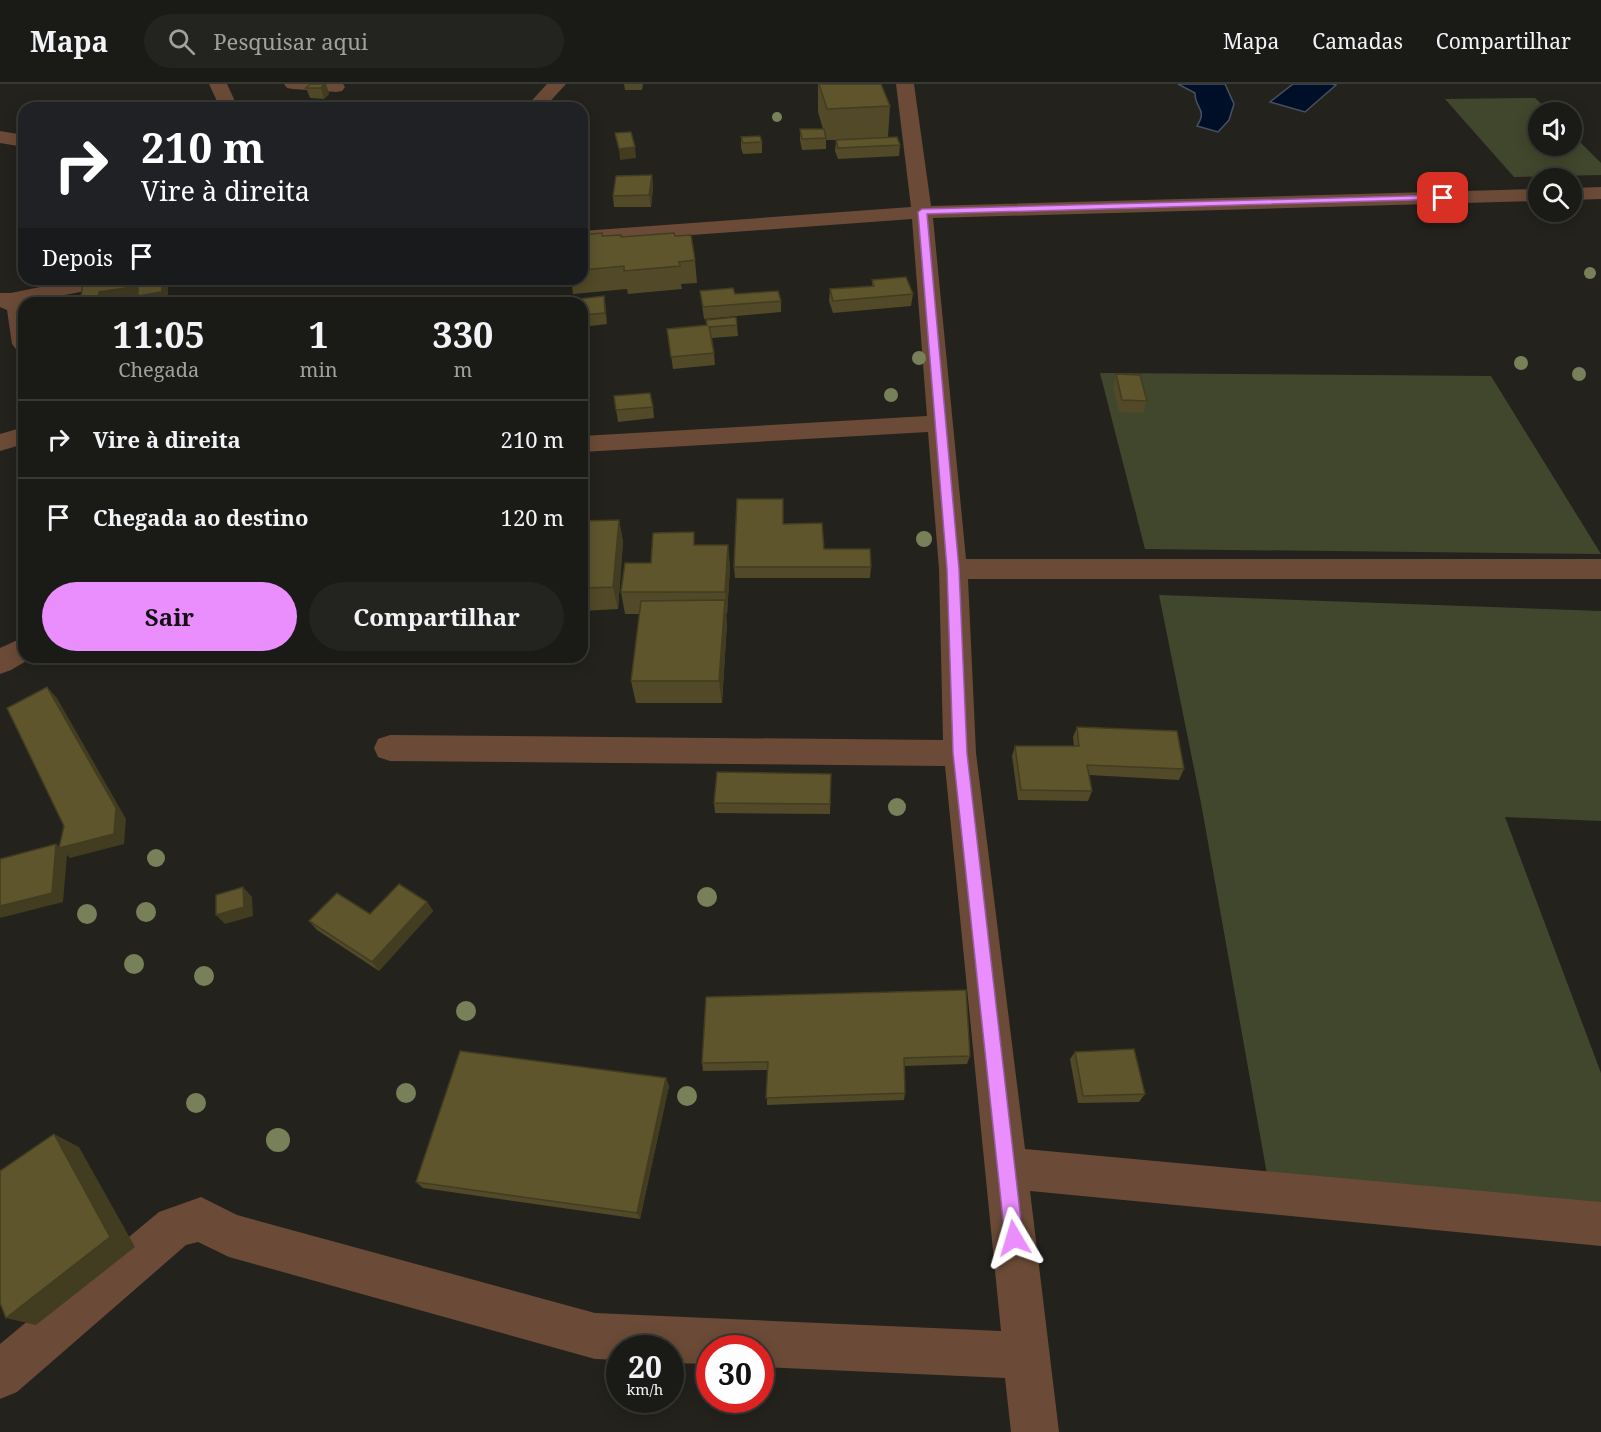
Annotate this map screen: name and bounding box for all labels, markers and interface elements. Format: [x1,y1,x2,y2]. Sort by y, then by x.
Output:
search box [144,14,564,68]
text: Mapa [30,22,108,60]
icon: search [165,25,198,58]
text: Pesquisar aqui [213,26,368,56]
text: Mapa [1223,27,1279,55]
text: Camadas [1312,27,1403,55]
text: Compartilhar [1436,27,1571,55]
map controls [1528,102,1582,222]
button: sound [1528,102,1582,156]
text: 210 m [141,118,265,175]
icon: right [42,126,120,204]
button: search [1528,168,1582,222]
text: Vire à direita [141,172,310,209]
pin [1417,172,1468,223]
icon: arrive [1426,181,1459,214]
icon: arrive [125,240,158,273]
text: Depois [42,242,113,272]
text: 11:05 [113,310,205,359]
text: 1 [308,310,329,359]
text: 330 [432,310,493,359]
text: Chegada [118,356,199,383]
text: min [300,356,338,383]
text: m [453,356,472,383]
icon: right [42,423,75,456]
text: Vire à direita [93,424,241,454]
text: 210 m [501,424,564,454]
icon: arrive [42,501,75,534]
text: Chegada ao destino [93,502,308,532]
text: 120 m [501,502,564,532]
button: Sair [42,582,297,651]
button: Compartilhar [309,582,564,651]
position arrow [982,1206,1046,1270]
speed limit sign: 30 [696,1335,774,1413]
text: 20 [628,1346,662,1387]
text: km/h [627,1379,663,1399]

